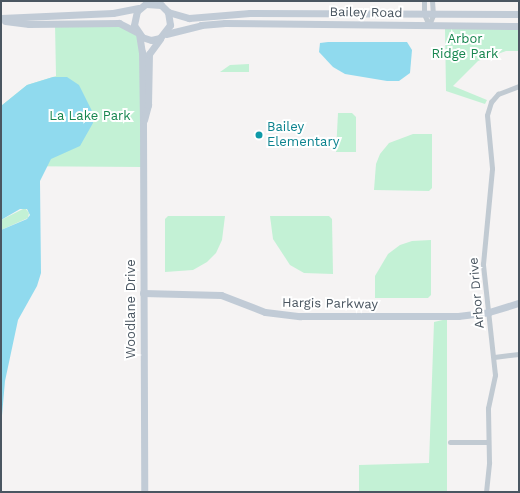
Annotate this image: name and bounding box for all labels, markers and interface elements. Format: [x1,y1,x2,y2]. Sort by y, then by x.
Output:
street label: Bailey Road [329,5,403,21]
park label: Arbor Ridge Park [431,32,499,63]
park label: La Lake Park [49,108,131,124]
place label: Bailey Elementary [267,120,339,151]
marker: Bailey Elementary [254,130,264,140]
street label: Arbor Drive [466,257,488,329]
street label: Woodlane Drive [123,259,139,359]
street label: Hargis Parkway [282,295,378,313]

